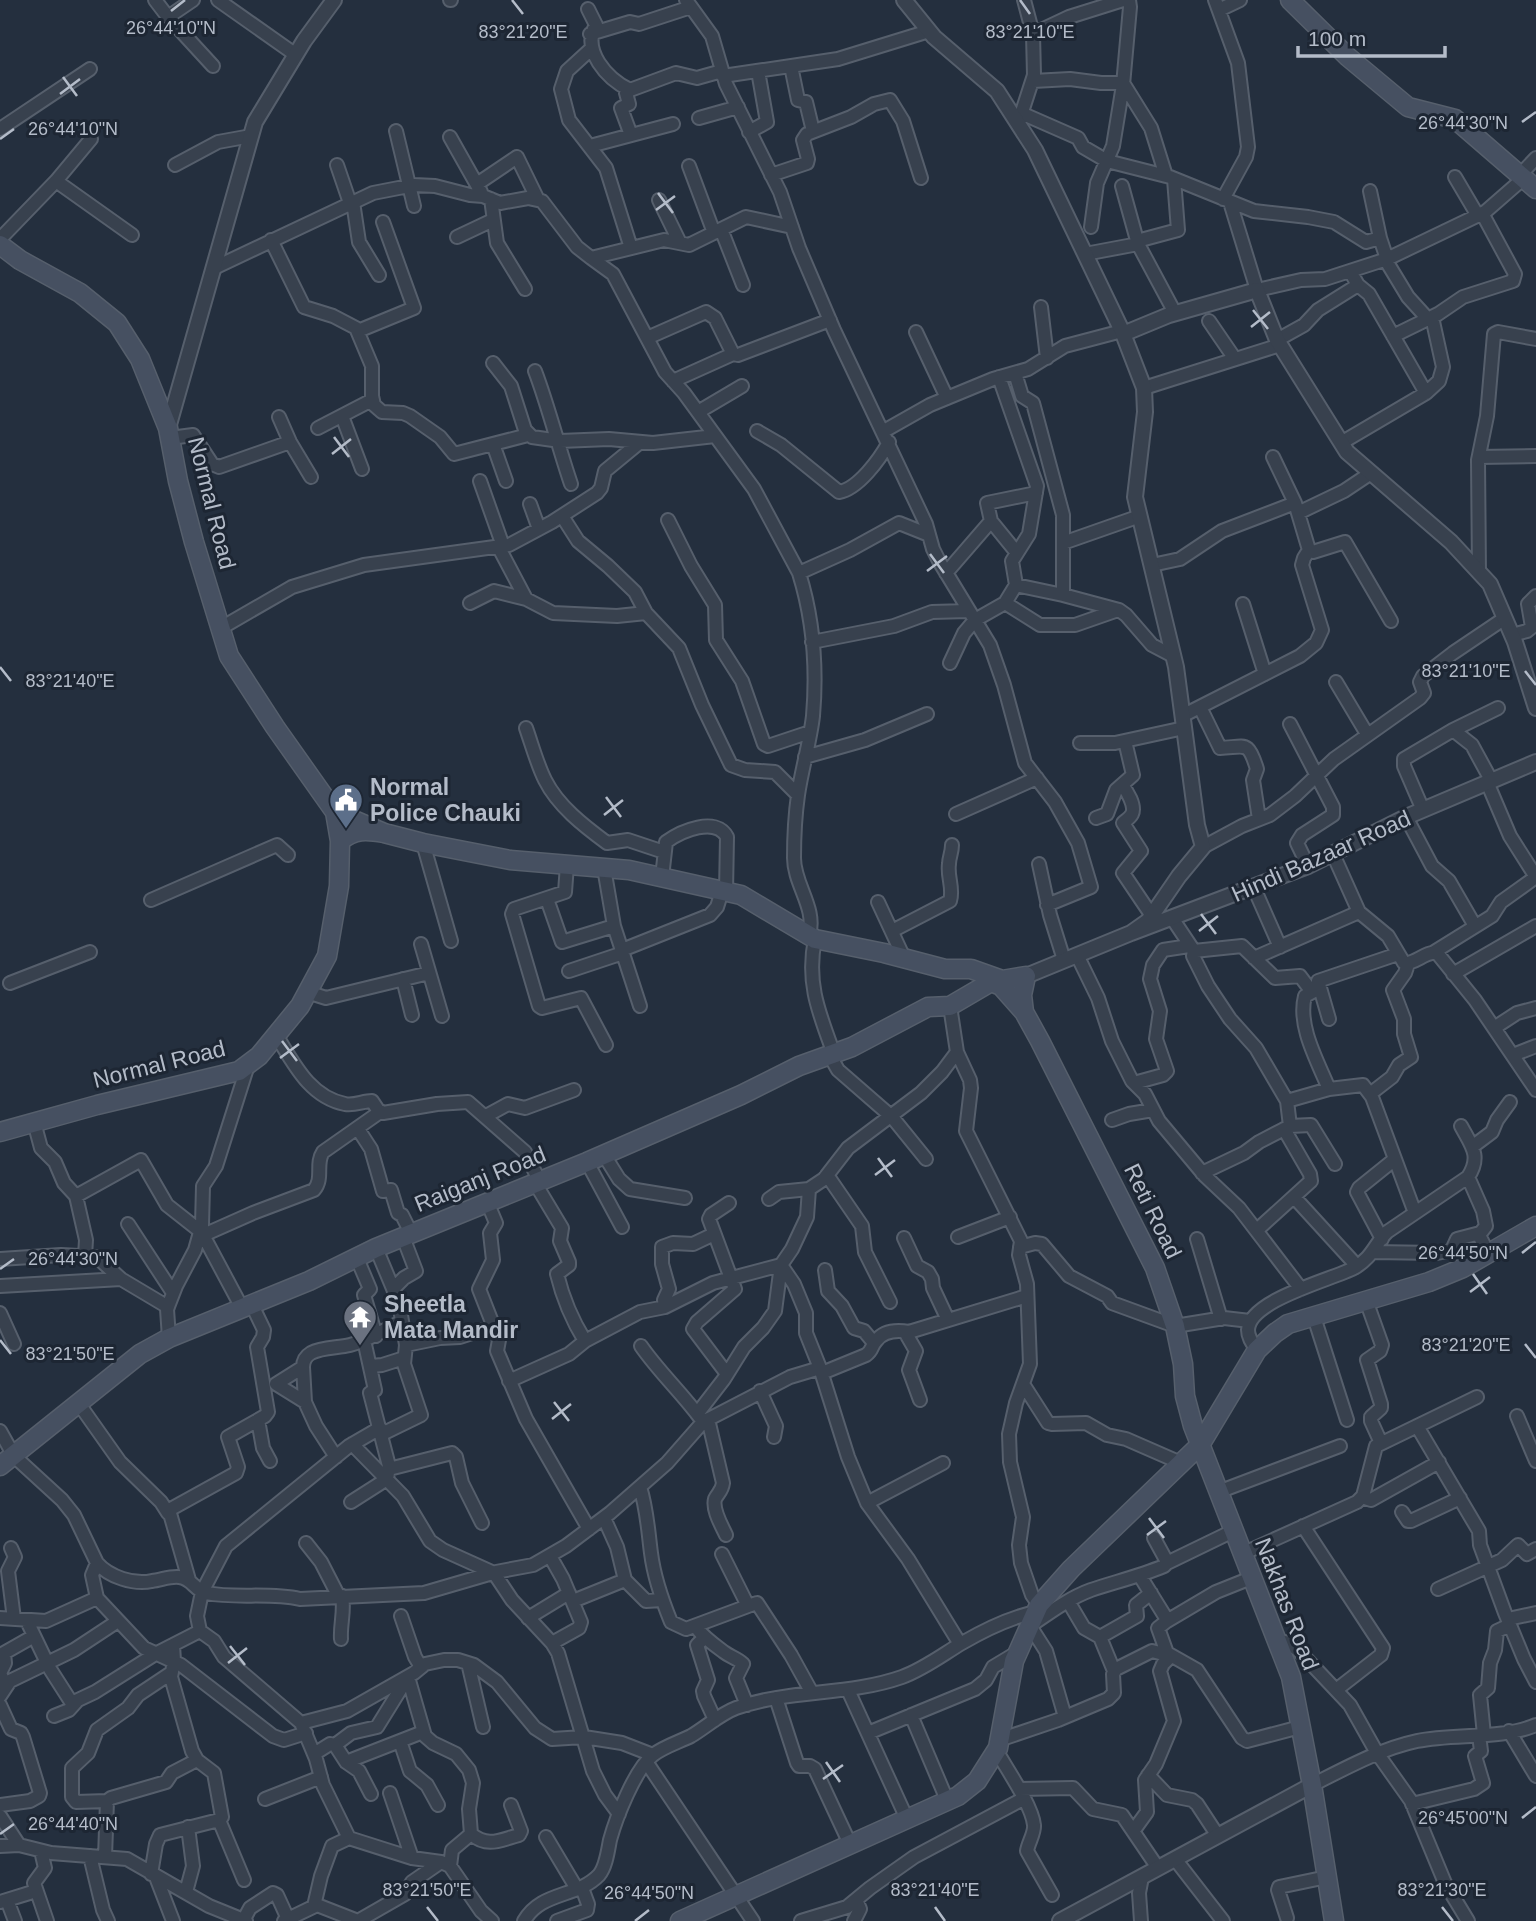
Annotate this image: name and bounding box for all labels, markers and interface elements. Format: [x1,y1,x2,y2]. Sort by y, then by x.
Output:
scale bar [1298,14,1445,58]
text: 26°44'10"N [126,18,216,38]
text: 83°21'20"E [478,22,568,42]
text: 83°21'10"E [985,22,1075,42]
text: 100 m [1308,27,1366,50]
text: 26°44'30"N [1418,113,1508,133]
text: 26°44'10"N [28,119,118,139]
street label: Normal Road [183,434,241,572]
text: 83°21'10"E [1421,661,1511,681]
text: 83°21'40"E [25,671,115,691]
place label: Normal Police Chauki [370,774,521,826]
public building icon: Normal Police Chauki [327,781,365,830]
street label: Hindi Bazaar Road [1228,805,1414,907]
street label: Normal Road [90,1035,228,1093]
street label: Raiganj Road [411,1141,549,1217]
street label: Reti Road [1119,1159,1187,1263]
text: 26°44'50"N [1418,1243,1508,1263]
text: 26°44'30"N [28,1249,118,1269]
place label: Sheetla Mata Mandir [384,1291,518,1343]
temple icon: Sheetla Mata Mandir [341,1298,379,1347]
text: 83°21'20"E [1421,1335,1511,1355]
text: 83°21'50"E [25,1344,115,1364]
street label: Nakhas Road [1250,1534,1324,1674]
text: 26°45'00"N [1418,1808,1508,1828]
text: 26°44'40"N [28,1814,118,1834]
text: 83°21'50"E [382,1880,472,1900]
text: 83°21'40"E [890,1880,980,1900]
text: 83°21'30"E [1397,1880,1487,1900]
text: 26°44'50"N [604,1883,694,1903]

